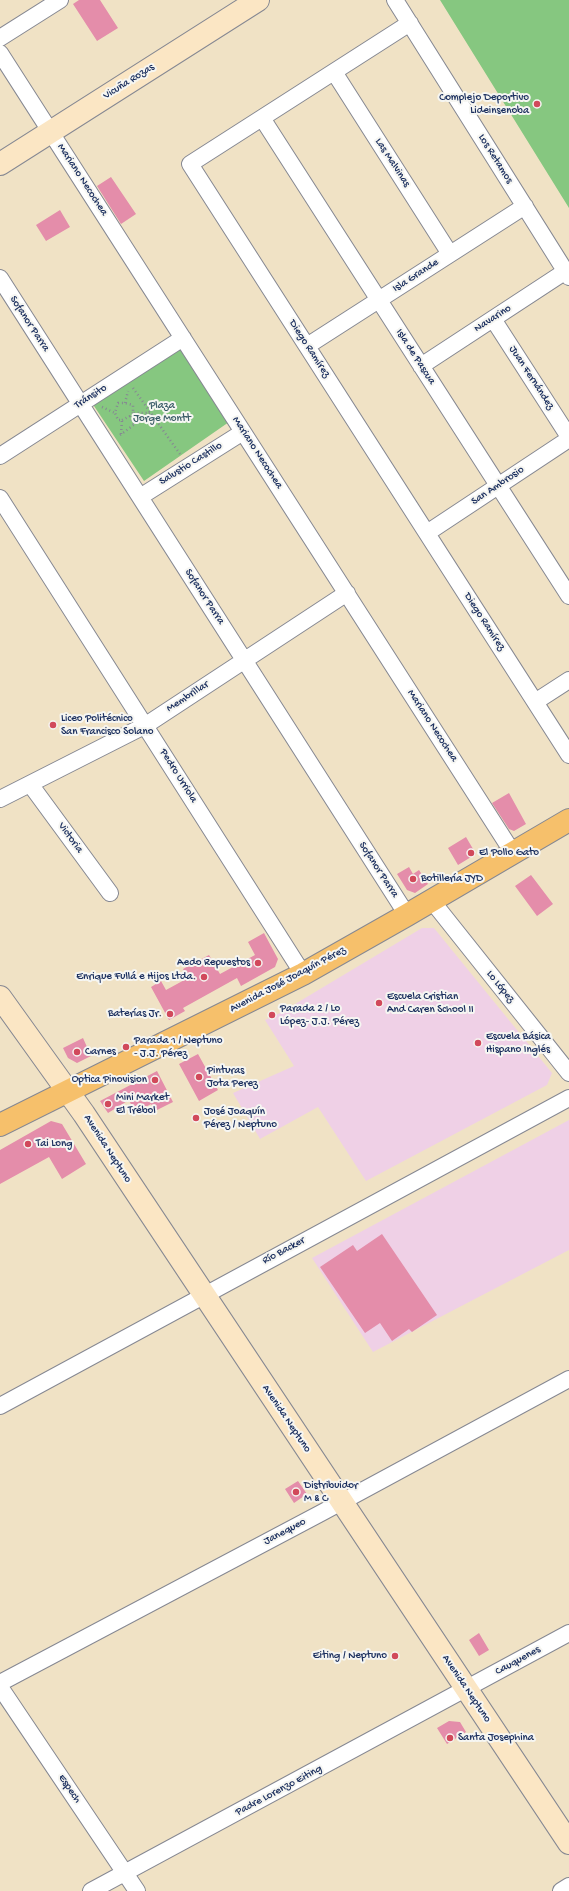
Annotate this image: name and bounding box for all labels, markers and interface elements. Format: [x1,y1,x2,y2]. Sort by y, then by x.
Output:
street label: Vicuña Rozas [101,61,157,103]
place label: Complejo Deportivo Lideinsenoba [439,91,529,117]
marker: Complejo Deportivo Lideinsenoba [532,99,542,109]
street label: Los Retamos [475,132,515,186]
street label: Las Malvinas [371,136,413,190]
street label: Mariano Necochea [54,141,110,219]
street label: Isla Grande [391,256,441,296]
street label: Sofanor Parra [6,294,52,354]
street label: Navarino [472,302,514,336]
street label: Diego Ramírez [285,318,333,380]
street label: Isla de Pascua [392,327,438,387]
street label: Juan Fernández [505,344,557,412]
street label: Tránsito [72,382,110,412]
park label: Plaza Jorge Montt [133,399,191,425]
street label: Mariano Necochea [229,414,285,492]
street label: Salustio Castillo [157,439,225,489]
street label: San Ambrosio [469,464,527,508]
street label: Sofanor Parra [181,567,227,627]
street label: Diego Ramírez [460,591,508,653]
street label: Membrillar [164,678,212,716]
street label: Mariano Necochea [404,687,460,765]
place label: Liceo Politécnico San Francisco Solano [61,712,153,738]
marker: Liceo Politécnico San Francisco Solano [48,720,58,730]
street label: Pedro Urriola [156,747,200,805]
street label: Victoria [54,820,86,856]
street label: Sofanor Parra [355,840,401,900]
place label: El Pollo Gato [479,846,539,860]
marker: El Pollo Gato [466,848,476,858]
place label: Botillería JYD [421,872,483,886]
marker: Botillería JYD [408,874,418,884]
street label: Avenida José Joaquín Pérez [228,944,348,1016]
place label: Aedo Repuestos [177,956,250,970]
marker: Aedo Repuestos [253,958,263,968]
street label: Lo López [483,968,517,1006]
place label: Enrique Fullá e Hijos Ltda. [76,970,196,984]
marker: Enrique Fullá e Hijos Ltda. [199,972,209,982]
place label: Escuela Cristian And Caren School II [387,990,474,1016]
marker: Escuela Cristian And Caren School II [374,998,384,1008]
place label: Parada 2 / Lo López- J.J. Pérez [280,1002,359,1028]
place label: Baterías Jr. [108,1007,162,1021]
marker: Baterías Jr. [165,1009,175,1019]
marker: Parada 2 / Lo López- J.J. Pérez [267,1010,277,1020]
place label: Escuela Básica Hispano Inglés [486,1030,551,1056]
place label: Parada 1 / Neptuno - J.J. Pérez [134,1034,222,1060]
marker: Escuela Básica Hispano Inglés [473,1038,483,1048]
marker: Parada 1 / Neptuno - J.J. Pérez [121,1042,131,1052]
place label: Carnes [85,1045,116,1059]
marker: Carnes [72,1047,82,1057]
place label: Pinturas Jota Perez [207,1064,258,1090]
marker: Pinturas Jota Perez [194,1072,204,1082]
place label: Optica Pinovision [72,1073,147,1087]
marker: Optica Pinovision [150,1075,160,1085]
place label: Mini Market El Trébol [116,1091,169,1117]
marker: Mini Market El Trébol [103,1099,113,1109]
place label: José Joaquín Pérez / Neptuno [204,1105,277,1131]
street label: Avenida Neptuno [80,1112,134,1186]
marker: José Joaquín Pérez / Neptuno [191,1113,201,1123]
place label: Tai Long [36,1137,73,1151]
marker: Tai Long [23,1139,33,1149]
street label: Río Backer [260,1234,308,1268]
street label: Avenida Neptuno [259,1383,313,1455]
place label: Distribuidor M & C [304,1479,358,1505]
marker: Distribuidor M & C [291,1487,301,1497]
street label: Janequeo [262,1515,308,1549]
street label: Cauquenes [493,1643,543,1679]
place label: Eiting / Neptuno [313,1649,387,1663]
marker: Eiting / Neptuno [390,1651,400,1661]
street label: Avenida Neptuno [439,1653,493,1725]
place label: Santa Josephina [458,1731,534,1745]
marker: Santa Josephina [445,1733,455,1743]
street label: Padre Lorenzo Eiting [233,1763,325,1819]
street label: Espech [55,1772,83,1806]

